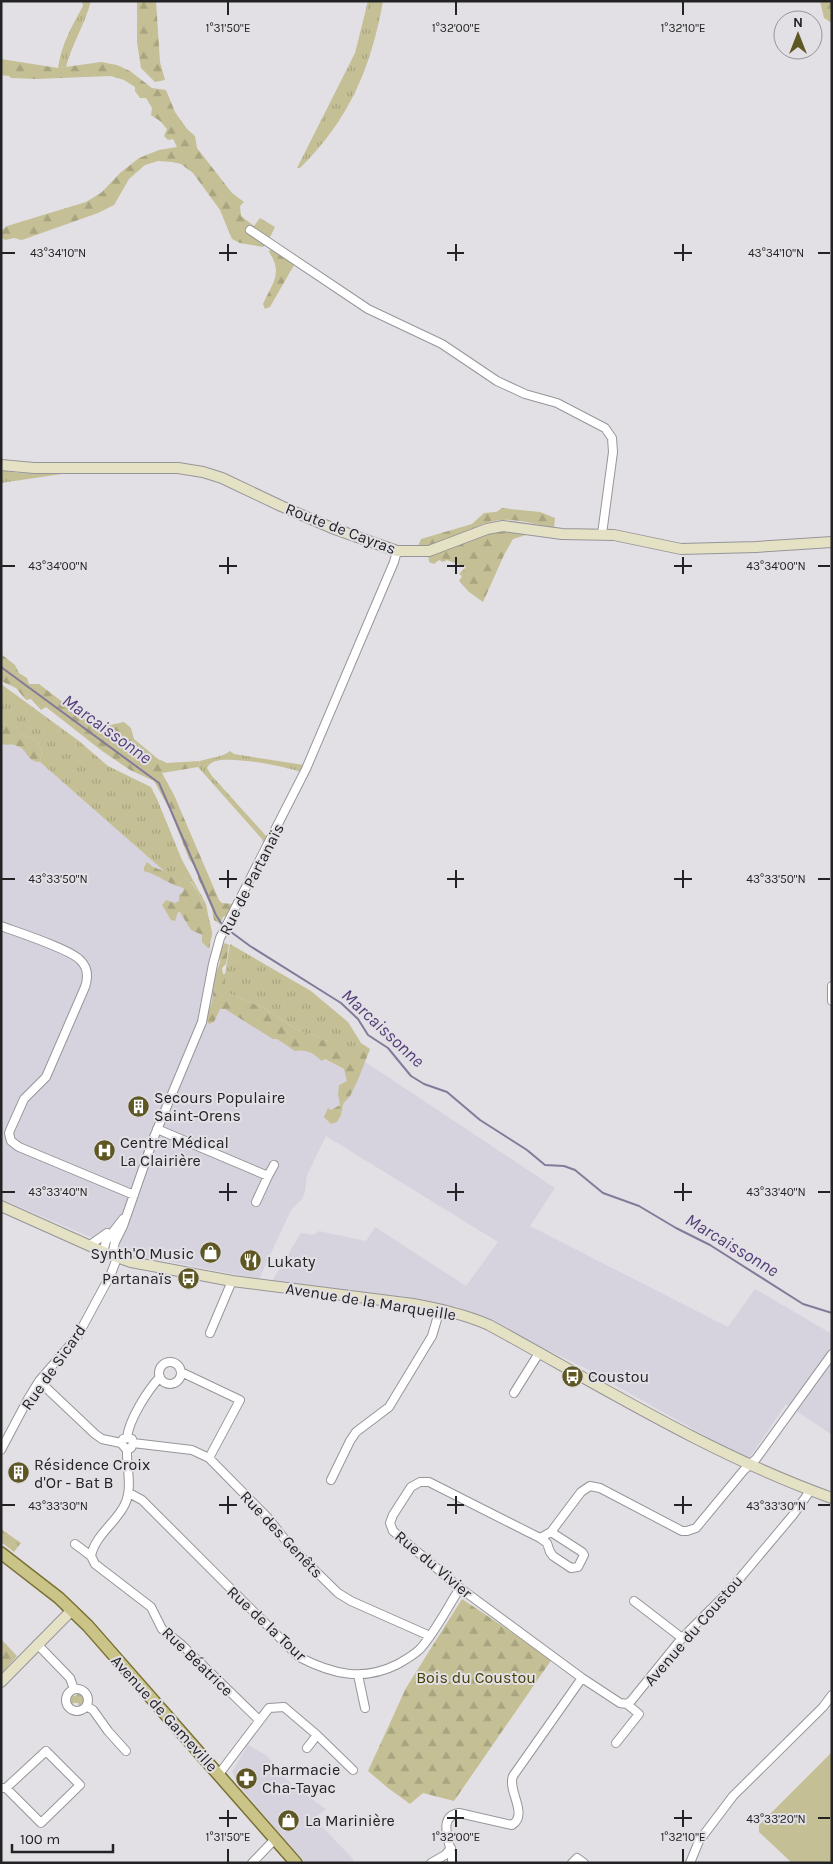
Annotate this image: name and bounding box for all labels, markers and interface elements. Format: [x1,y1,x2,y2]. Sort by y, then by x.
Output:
north arrow [773,10,823,60]
text: N [793,14,803,31]
text: 1°31'50"E [205,21,251,35]
text: 1°32'00"E [432,21,480,35]
text: 1°32'10"E [660,21,706,35]
text: 43°34'10"N [30,246,86,260]
text: 43°34'10"N [748,246,804,260]
street label: Route de Cayras [283,499,399,558]
text: 43°34'00"N [28,559,88,573]
text: 43°34'00"N [746,559,806,573]
water label: Marcaissonne [58,689,156,769]
street label: Rue de Partanaïs [215,820,288,938]
text: 43°33'50"N [28,872,88,886]
text: 43°33'50"N [746,872,806,886]
water label: Marcaissonne [337,984,429,1072]
place label: Secours Populaire Saint-Orens [154,1088,285,1125]
building icon: Secours Populaire Saint-Orens [126,1094,150,1118]
place label: Centre Médical La Clairière [120,1133,229,1170]
hospital icon: Centre Médical La Clairière [92,1139,116,1163]
text: 43°33'40"N [28,1185,88,1199]
text: 43°33'40"N [746,1185,806,1199]
water label: Marcaissonne [681,1209,783,1281]
shop icon: Synth'O Music [198,1241,222,1265]
place label: Synth'O Music [91,1244,194,1263]
restaurant icon: Lukaty [239,1249,263,1273]
place label: Lukaty [267,1252,316,1271]
bus stop icon: Partanaïs [176,1266,200,1290]
place label: Partanaïs [102,1269,172,1288]
street label: Avenue de la Marqueille [284,1279,458,1324]
street label: Rue de Sicard [17,1321,90,1414]
bus stop icon: Coustou [560,1364,584,1388]
place label: Coustou [588,1367,649,1386]
place label: Résidence Croix d'Or - Bat B [34,1455,150,1492]
building icon: Résidence Croix d'Or - Bat B [6,1461,30,1485]
street label: Rue des Genêts [236,1487,327,1582]
text: 43°33'30"N [28,1499,88,1513]
text: 43°33'30"N [746,1499,806,1513]
street label: Rue du Vivier [391,1527,476,1602]
street label: Avenue du Coustou [640,1571,747,1690]
street label: Rue de la Tour [223,1582,310,1665]
street label: Rue Béatrice [158,1623,237,1700]
street label: Avenue de Gameville [107,1651,222,1776]
park label: Bois du Coustou [416,1668,536,1687]
place label: Pharmacie Cha-Tayac [262,1760,340,1797]
pharmacy icon: Pharmacie Cha-Tayac [234,1766,258,1790]
shop icon: La Marinière [277,1808,301,1832]
place label: La Marinière [305,1811,395,1830]
text: 43°33'20"N [746,1812,806,1826]
scale bar [12,1822,114,1854]
text: 100 m [20,1830,60,1848]
text: 1°31'50"E [205,1830,251,1844]
text: 1°32'00"E [432,1830,480,1844]
text: 1°32'10"E [660,1830,706,1844]

